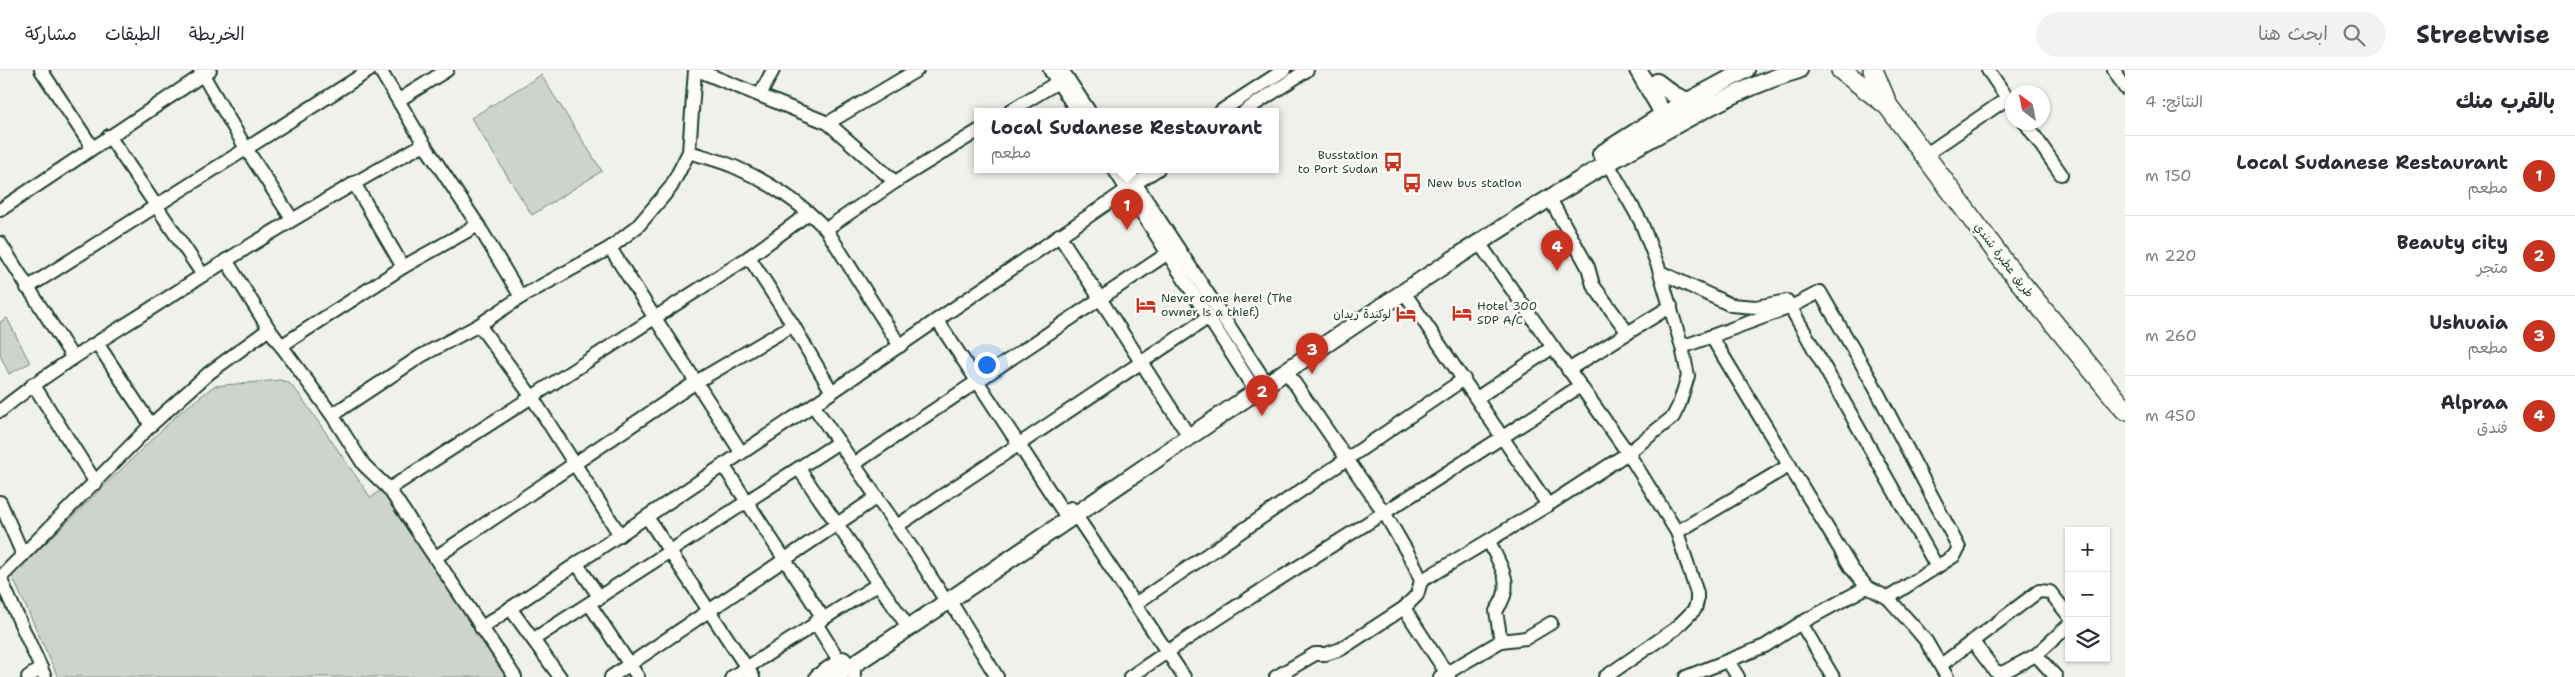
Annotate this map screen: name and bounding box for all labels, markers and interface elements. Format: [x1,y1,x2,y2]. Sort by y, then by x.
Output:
search box [2036,12,2386,57]
text: Streetwise [2416,19,2550,51]
text: ابحث هنا [2258,21,2328,46]
icon: search [2340,21,2368,49]
text: مشاركة [25,22,77,46]
text: الطبقات [105,22,161,46]
text: الخريطة [189,22,245,46]
north arrow [2005,85,2050,130]
text: بالقرب منك [2456,87,2555,115]
text: النتائج: 4 [2145,91,2203,112]
popup [974,108,1279,173]
text: Local Sudanese Restaurant [991,115,1262,140]
text: مطعم [991,142,1031,163]
place label: Busstation to Port Sudan [1298,147,1378,177]
text: Local Sudanese Restaurant [2236,150,2508,175]
bus stop icon: Busstation to Port Sudan [1382,151,1404,173]
text: 150 m [2145,165,2192,186]
text: 1 [2535,165,2543,186]
bus stop icon: New bus station [1401,172,1423,194]
place label: New bus station [1427,175,1522,191]
text: مطعم [2468,177,2508,198]
pin: 1 [1111,189,1143,230]
street label: طريق عطبرة شندي [1970,219,2037,301]
pin: 4 [1541,230,1573,271]
text: Beauty city [2397,230,2508,255]
text: 220 m [2145,245,2197,266]
text: 2 [2533,245,2545,266]
text: متجر [2477,257,2508,278]
place label: Never come here! (The owner is a thief.) [1161,290,1293,320]
hotel icon: Never come here! (The owner is a thief.) [1135,294,1157,316]
place label: Hotel 300 SDP A/C [1477,298,1537,328]
hotel icon: Hotel 300 SDP A/C [1451,302,1473,324]
hotel icon: لوكندة ريدان [1395,303,1417,325]
place label: لوكندة ريدان [1333,306,1391,322]
text: Ushuaia [2429,310,2508,335]
text: 260 m [2145,325,2197,346]
text: 3 [2533,325,2545,346]
pin: 3 [1296,333,1328,374]
text: مطعم [2468,337,2508,358]
your location [974,352,1000,378]
pin: 2 [1246,375,1278,416]
text: Alpraa [2440,390,2508,415]
text: 450 m [2145,405,2196,426]
text: 4 [2533,405,2545,426]
text: فندق [2477,417,2508,438]
map controls [2065,527,2110,662]
button: + [2065,527,2110,572]
button: − [2065,572,2110,617]
button: layers [2065,617,2110,662]

